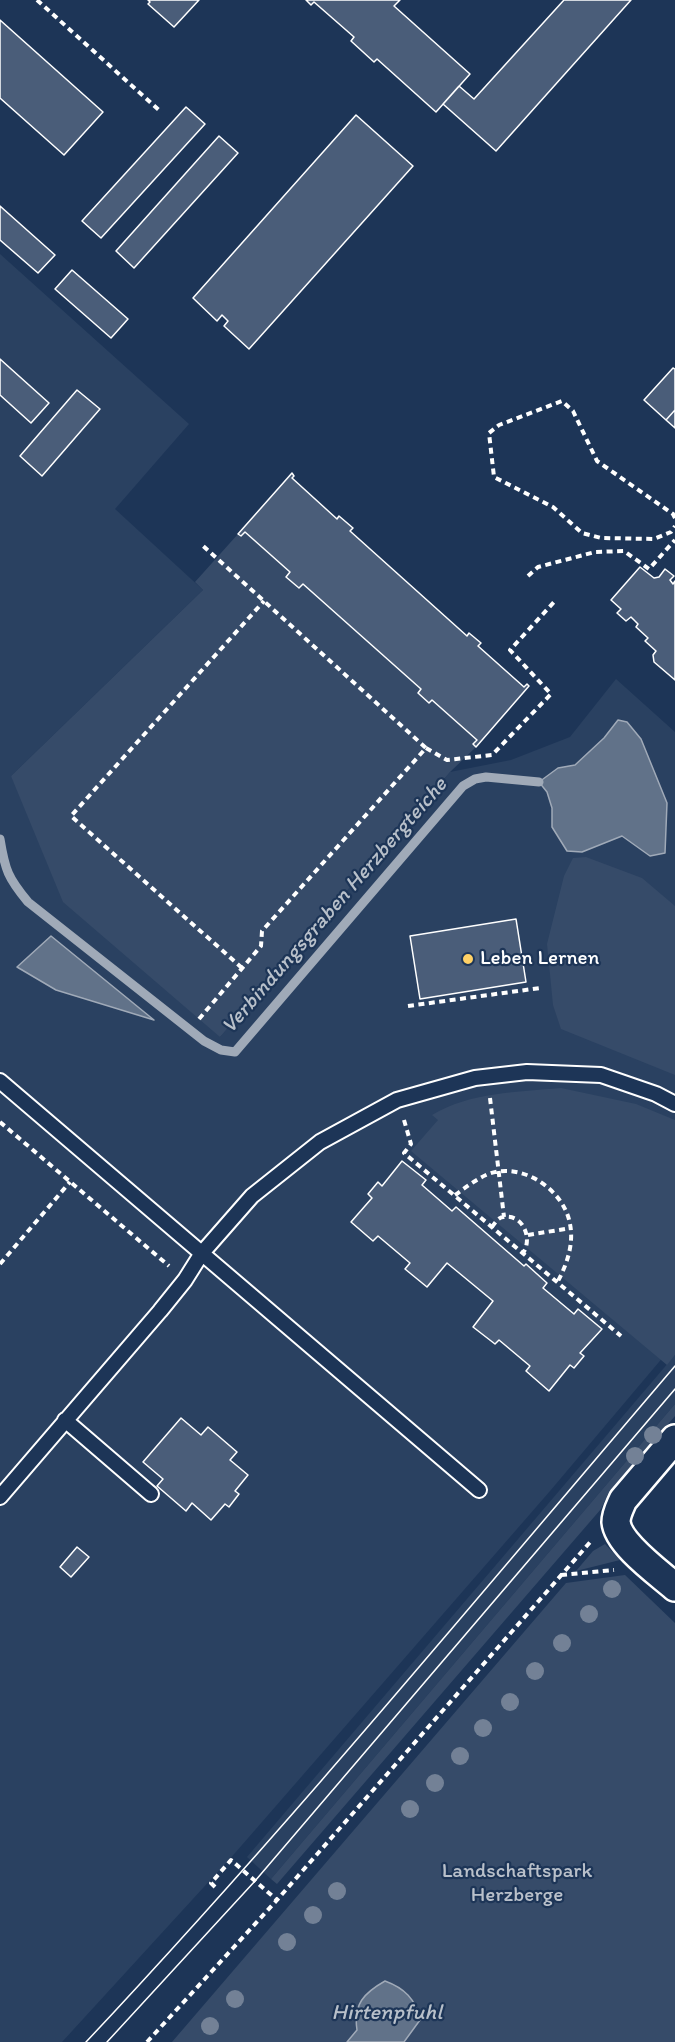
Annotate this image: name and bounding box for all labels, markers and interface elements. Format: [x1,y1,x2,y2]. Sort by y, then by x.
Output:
water label: Verbindungsgraben Herzbergteiche [217,773,453,1039]
place label: Leben Lernen [480,946,599,972]
marker: Leben Lernen [461,952,475,966]
park label: Landschaftspark Herzberge [442,1859,592,1909]
water label: Hirtenpfuhl [332,2000,442,2026]

